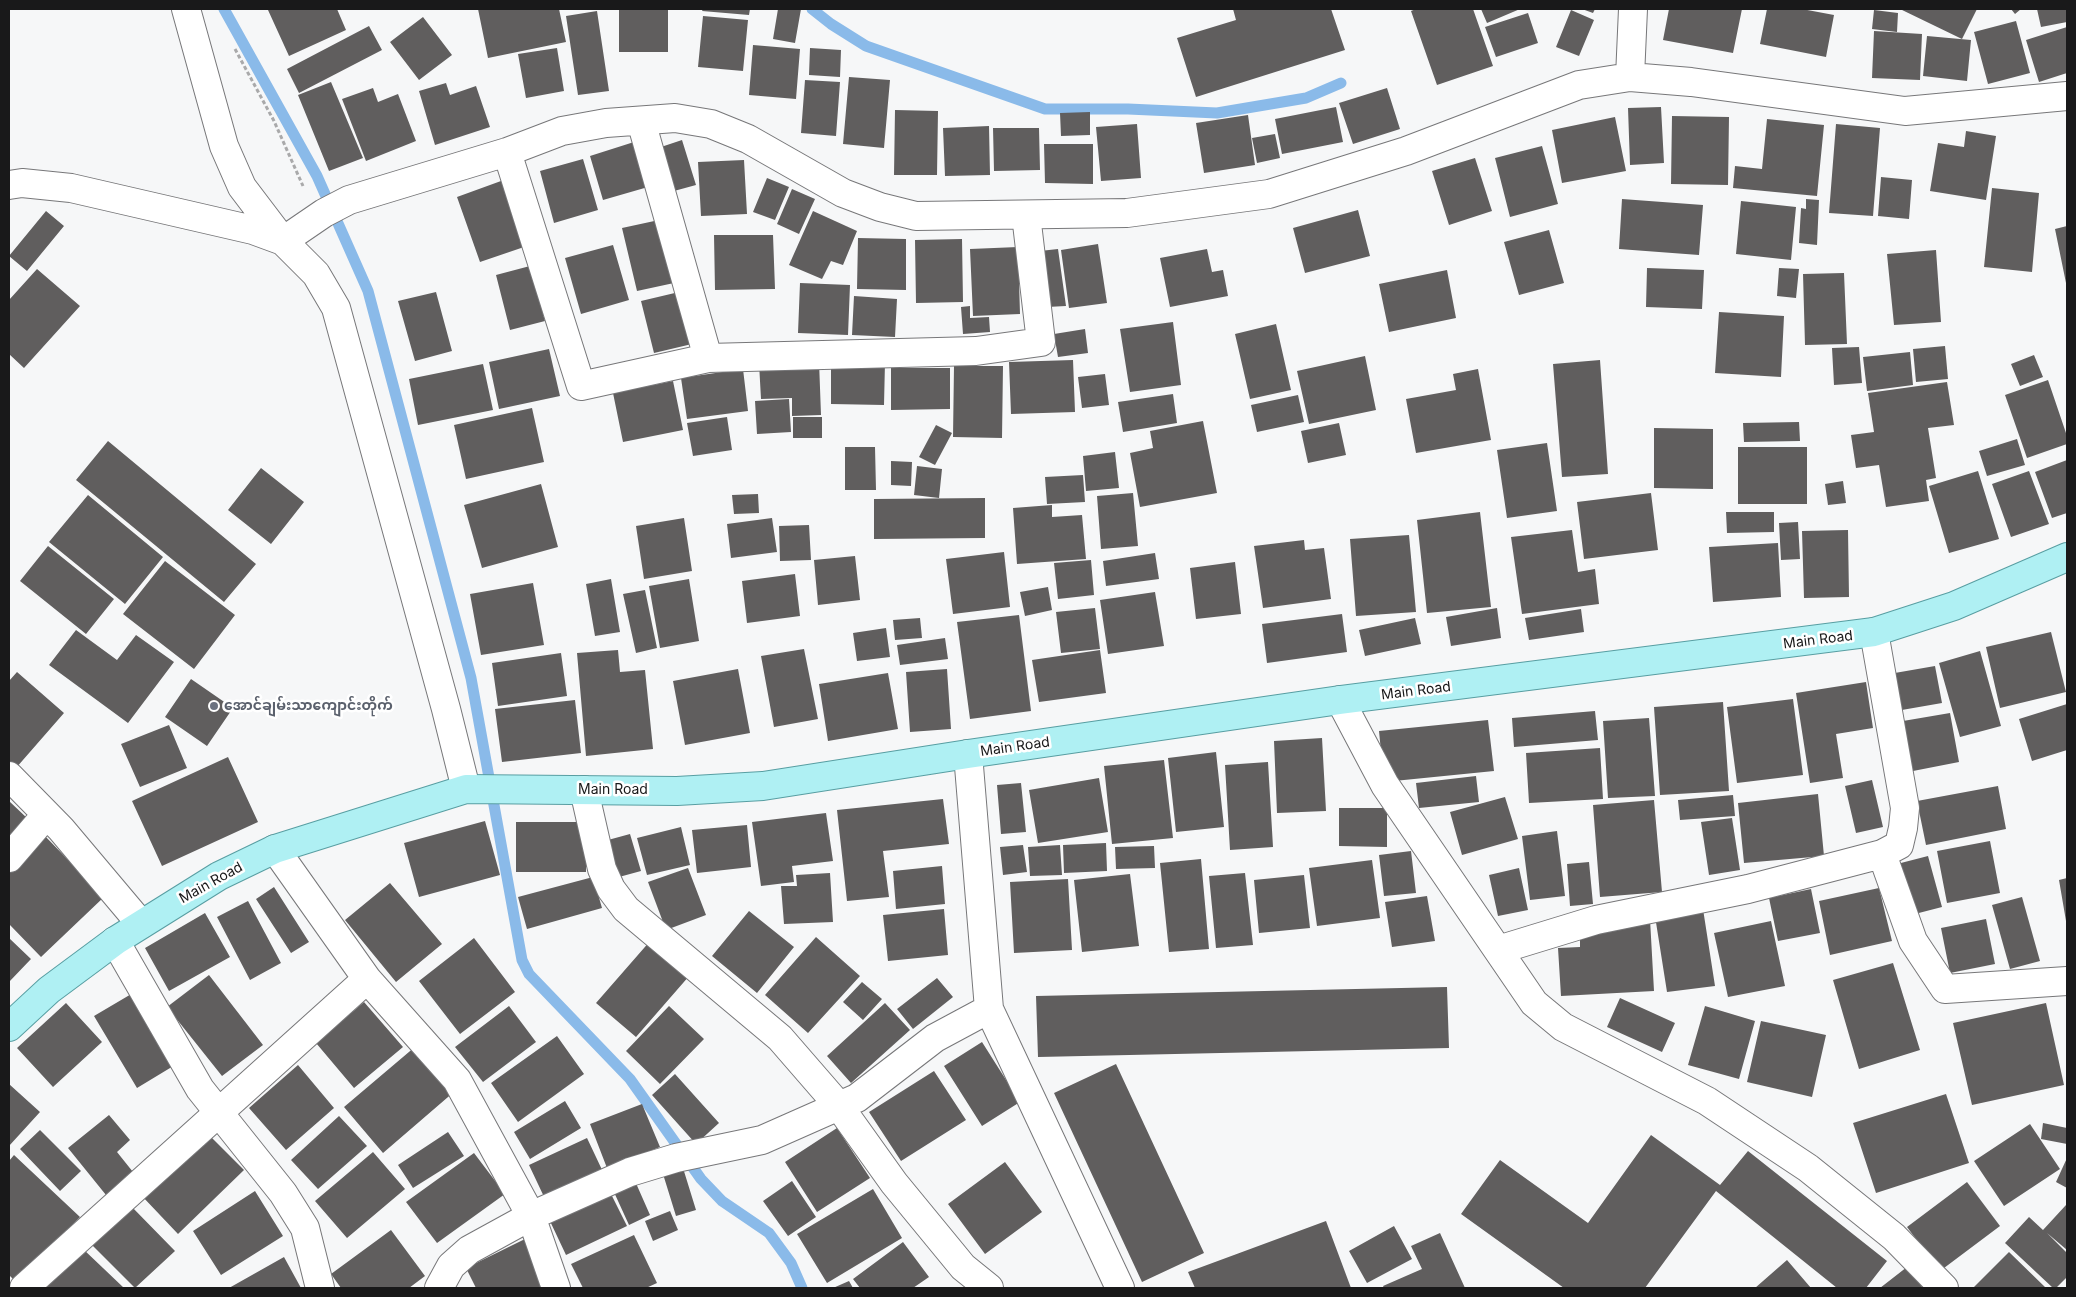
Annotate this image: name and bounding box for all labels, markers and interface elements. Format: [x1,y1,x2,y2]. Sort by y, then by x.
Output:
street label: Main Road [1782,627,1854,653]
street label: Main Road [1380,678,1452,704]
place label: အောင်ချမ်းသာကျောင်းတိုက် [224,698,393,714]
marker: အောင်ချမ်းသာကျောင်းတိုက် [208,700,220,712]
street label: Main Road [979,734,1051,760]
street label: Main Road [578,782,648,798]
street label: Main Road [176,859,246,907]

